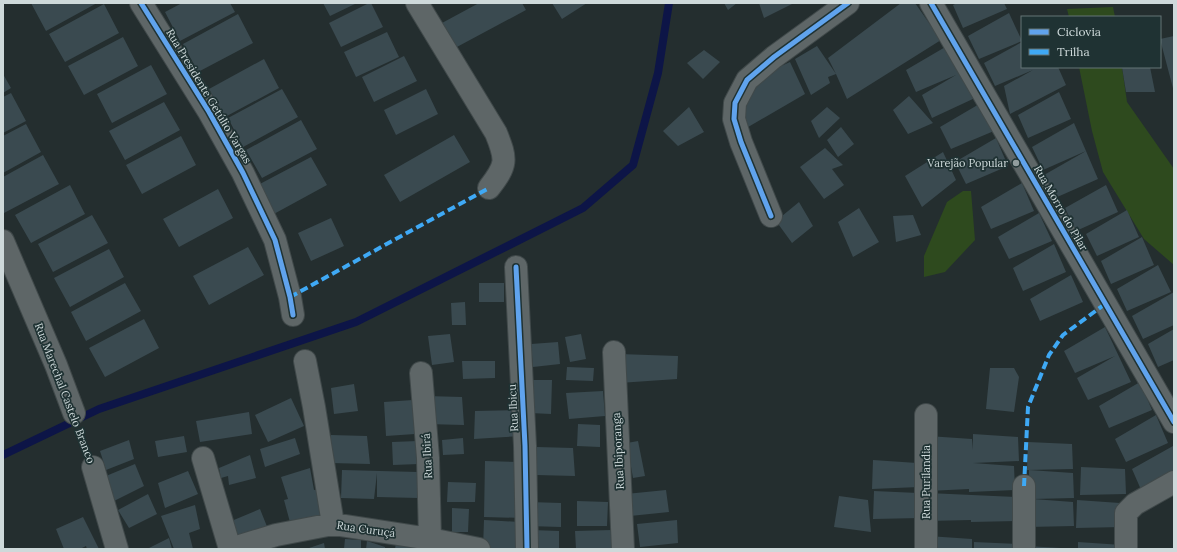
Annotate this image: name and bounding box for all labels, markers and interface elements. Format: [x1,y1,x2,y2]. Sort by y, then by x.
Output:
legend [1021,16,1161,68]
text: Ciclovia [1057,24,1101,39]
street label: Rua Presidente Getúlio Vargas [163,26,255,166]
text: Trilha [1057,44,1090,59]
place label: Varejão Popular [926,156,1008,170]
marker: Varejão Popular [1011,158,1021,168]
street label: Rua Morro do Pilar [1031,163,1091,253]
street label: Rua Marechal Castelo Branco [32,321,98,465]
street label: Rua Ibicu [505,383,521,432]
street label: Rua Ibiporanga [609,412,627,490]
street label: Rua Ibirá [419,433,435,479]
street label: Rua Purilandia [919,445,933,519]
street label: Rua Curuçá [336,518,397,540]

